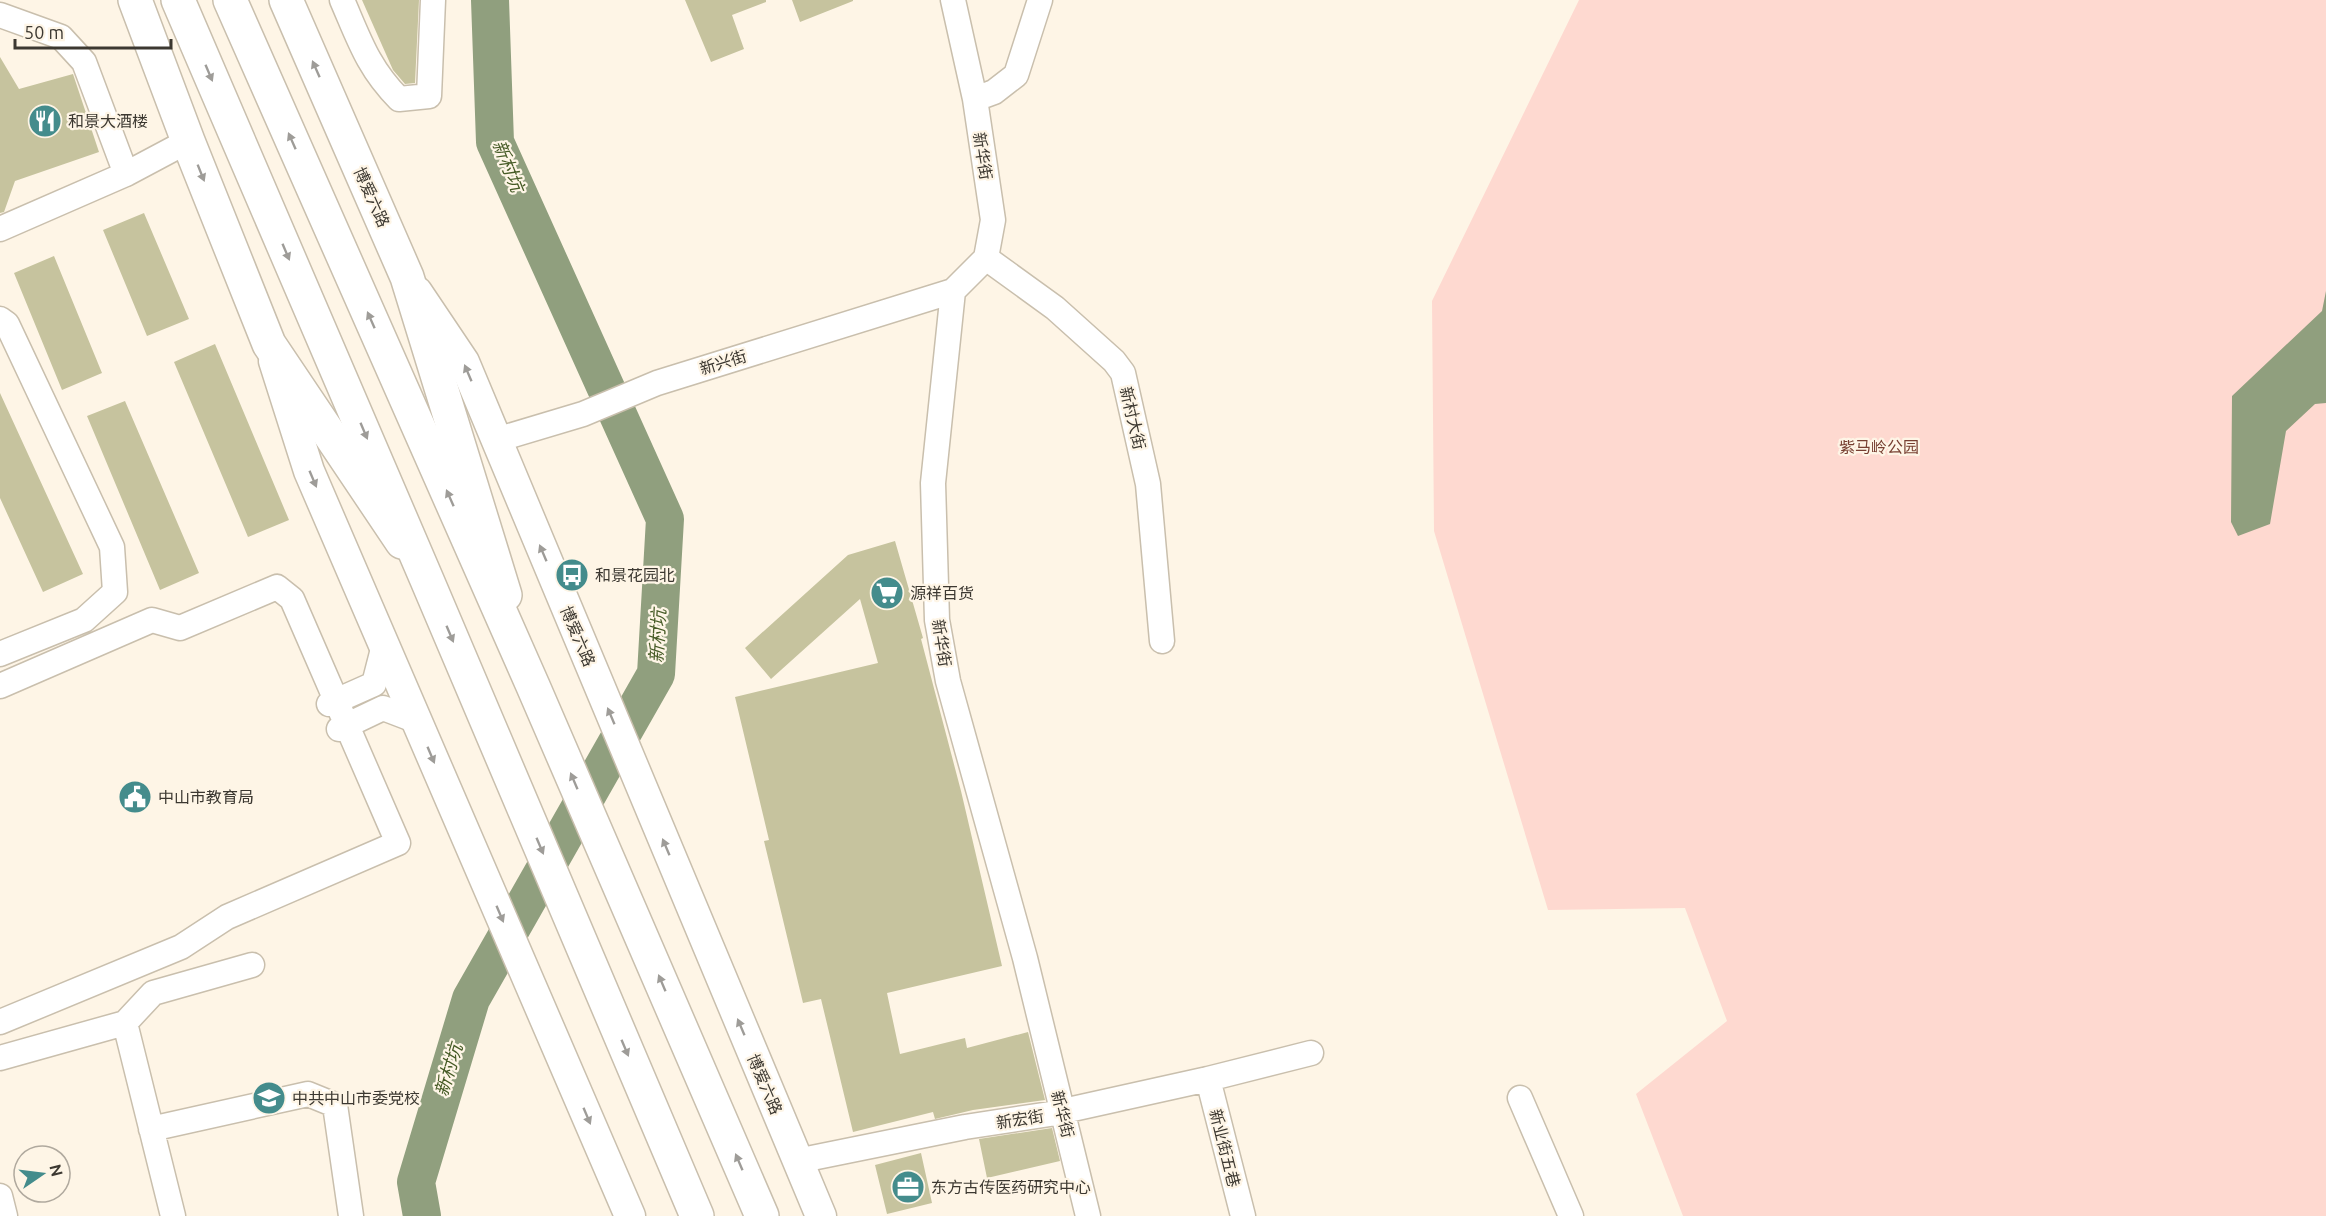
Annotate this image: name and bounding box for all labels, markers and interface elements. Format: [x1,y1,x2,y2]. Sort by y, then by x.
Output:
scale bar [15,12,171,50]
text: 50 m [24,22,64,42]
one-way arrow [311,60,321,78]
one-way arrow [205,64,215,82]
restaurant icon: 和景大酒楼 [27,103,63,139]
place label: 和景大酒楼 [68,112,148,130]
street label: 新华街 [970,131,996,181]
one-way arrow [287,132,297,150]
water label: 新村坑 [490,137,529,197]
one-way arrow [196,164,206,182]
street label: 博爱六路 [351,164,393,230]
one-way arrow [282,244,291,261]
one-way arrow [366,310,376,328]
street label: 新兴街 [697,346,749,378]
one-way arrow [463,363,473,381]
street label: 新村大街 [1117,385,1149,451]
one-way arrow [359,423,368,440]
park label: 紫马岭公园 [1839,438,1919,456]
one-way arrow [309,470,318,488]
one-way arrow [445,489,454,506]
one-way arrow [538,543,548,561]
bus stop icon: 和景花园北 [554,557,590,593]
place label: 和景花园北 [595,566,675,584]
supermarket icon: 源祥百货 [869,575,905,611]
place label: 源祥百货 [910,584,974,602]
street label: 博爱六路 [557,603,599,669]
water label: 新村坑 [646,605,669,663]
street label: 新华街 [929,618,955,668]
one-way arrow [445,625,455,643]
one-way arrow [606,707,616,725]
one-way arrow [427,746,436,763]
one-way arrow [569,772,578,790]
public building icon: 中山市教育局 [117,779,153,815]
place label: 中山市教育局 [158,788,254,806]
one-way arrow [535,837,545,855]
one-way arrow [661,838,670,856]
one-way arrow [495,906,505,924]
one-way arrow [657,975,666,992]
one-way arrow [736,1018,745,1036]
water label: 新村坑 [431,1038,466,1098]
one-way arrow [621,1039,630,1057]
street label: 博爱六路 [744,1051,786,1117]
school or university icon: 中共中山市委党校 [251,1080,287,1116]
place label: 中共中山市委党校 [292,1089,420,1107]
street label: 新华街 [1048,1089,1078,1139]
street label: 新宏街 [995,1106,1045,1132]
one-way arrow [583,1107,592,1125]
street label: 新业街五巷 [1207,1107,1243,1189]
north arrow [12,1144,72,1204]
one-way arrow [734,1153,744,1171]
text: N [46,1162,67,1178]
office icon: 东方古传医药研究中心 [890,1169,926,1205]
place label: 东方古传医药研究中心 [931,1178,1091,1196]

